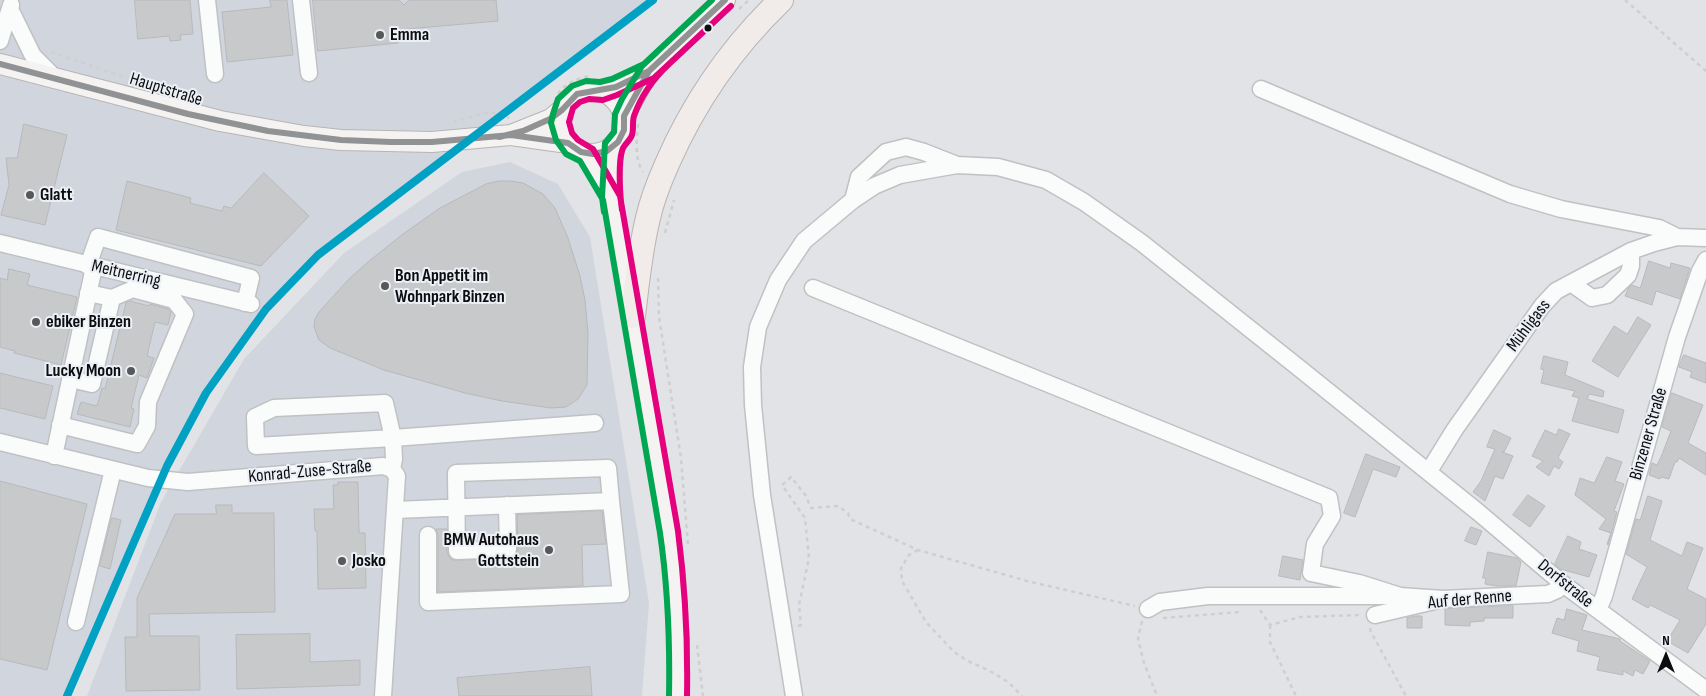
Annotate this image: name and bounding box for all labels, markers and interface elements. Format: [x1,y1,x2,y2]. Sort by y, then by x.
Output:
unlabelled marker [703,23,713,33]
place label: Emma [390,24,429,46]
marker: Emma [374,29,386,41]
street label: Hauptstraße [127,69,205,111]
place label: Glatt [40,184,72,206]
marker: Glatt [24,189,36,201]
street label: Meitnerring [89,256,163,292]
place label: Bon Appetit im Wohnpark Binzen [395,265,505,308]
marker: Bon Appetit im Wohnpark Binzen [379,280,391,292]
street label: Mühligass [1502,296,1556,356]
place label: ebiker Binzen [46,311,131,333]
marker: ebiker Binzen [30,316,42,328]
place label: Lucky Moon [45,360,121,382]
marker: Lucky Moon [125,365,137,377]
street label: Binzener Straße [1625,385,1673,483]
street label: Konrad-Zuse-Straße [247,456,373,488]
place label: BMW Autohaus Gottstein [443,529,539,572]
marker: BMW Autohaus Gottstein [543,544,555,556]
place label: Josko [352,550,386,572]
marker: Josko [336,555,348,567]
street label: Dorfstraße [1533,555,1597,613]
street label: Auf der Renne [1427,586,1513,614]
north arrow [1641,631,1691,681]
text: N [1662,632,1670,649]

